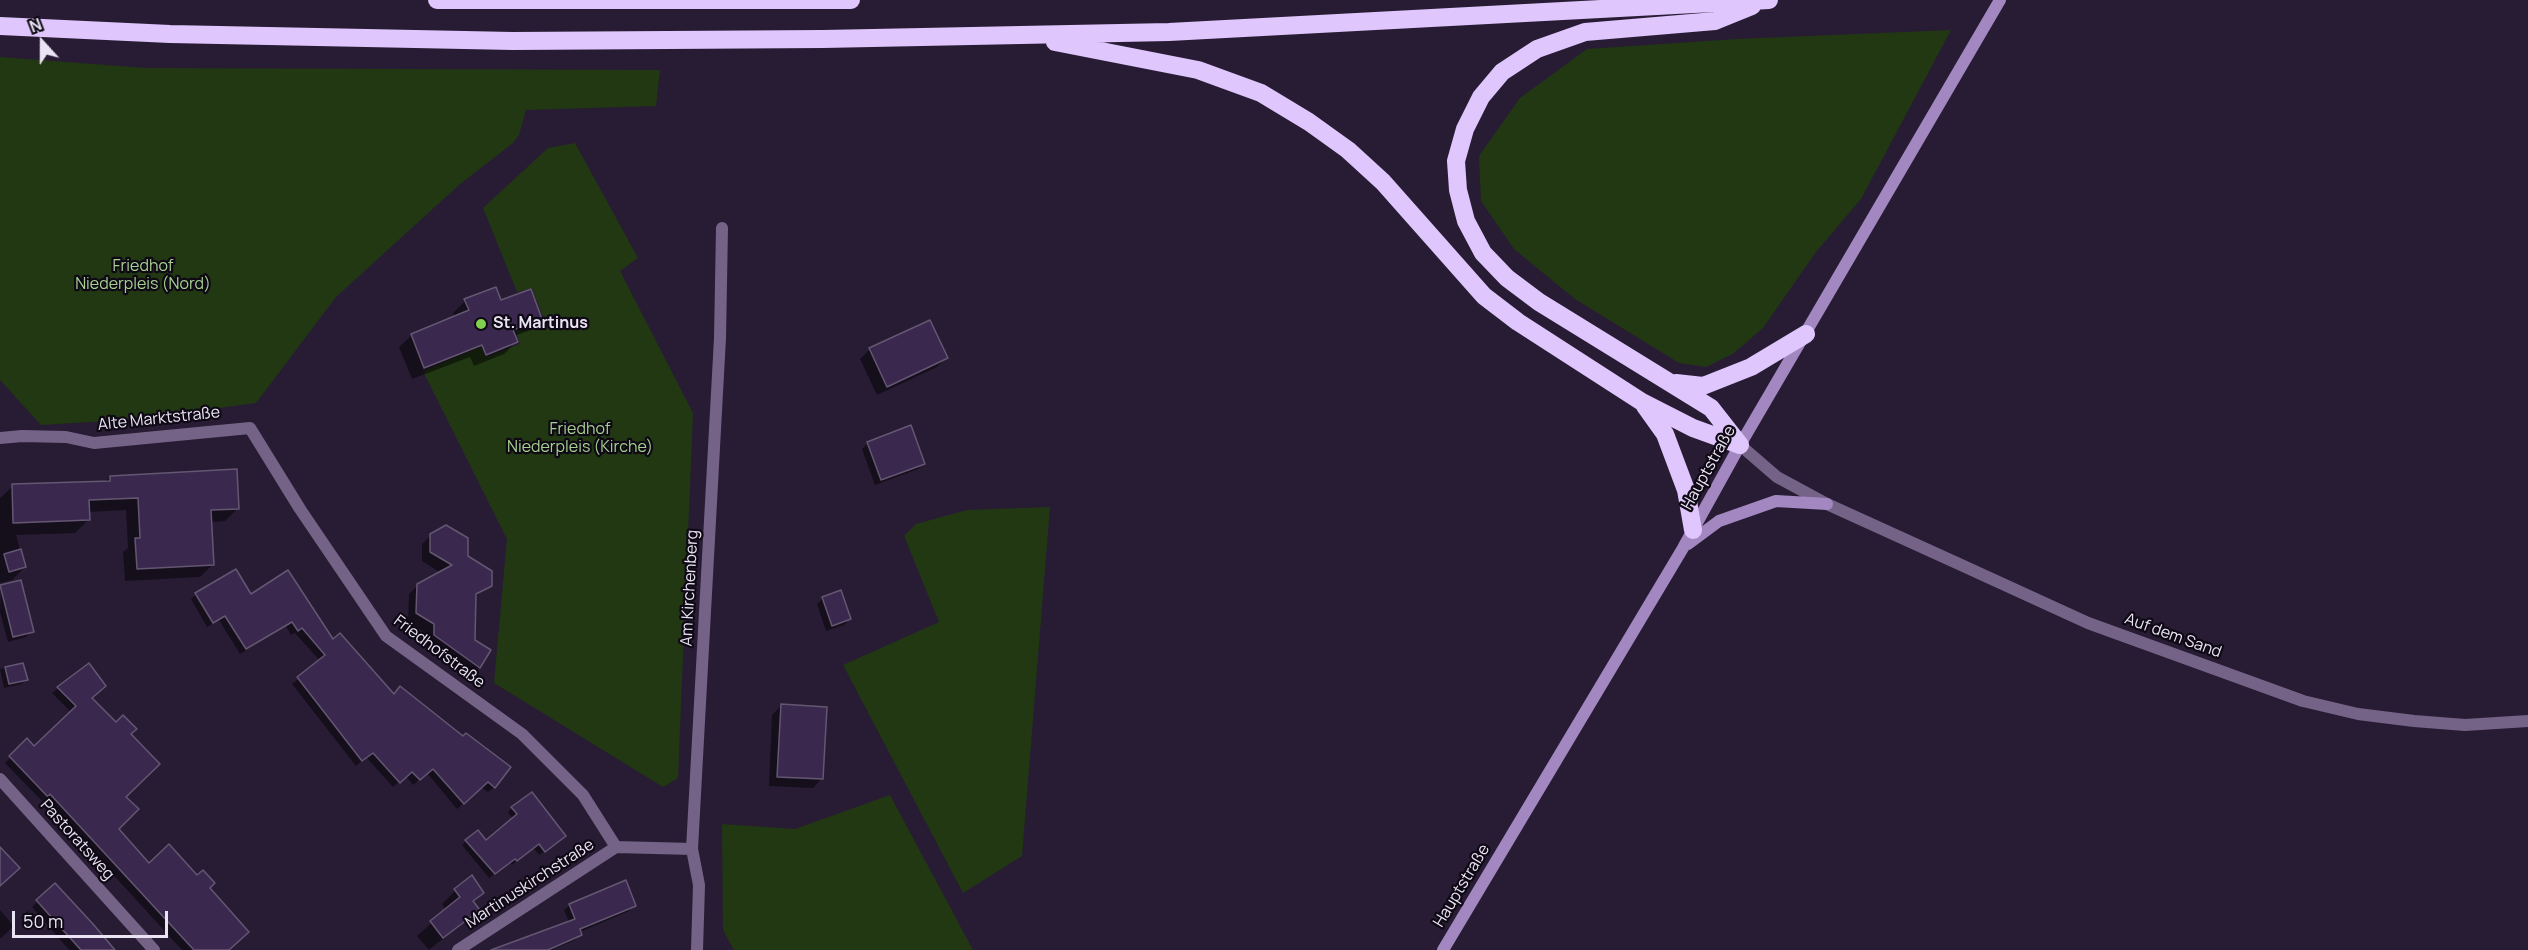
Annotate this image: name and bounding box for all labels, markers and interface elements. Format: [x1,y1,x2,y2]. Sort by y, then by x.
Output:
north arrow [12,12,72,72]
text: N [26,13,45,38]
park label: Friedhof Niederpleis (Nord) [75,257,211,295]
place label: St. Martinus [493,314,588,334]
marker: St. Martinus [474,317,488,331]
street label: Alte Marktstraße [97,403,221,435]
park label: Friedhof Niederpleis (Kirche) [507,420,653,458]
street label: Hauptstraße [1678,423,1740,513]
street label: Am Kirchenberg [677,529,703,647]
street label: Auf dem Sand [2122,610,2224,662]
street label: Friedhofstraße [390,612,488,692]
street label: Pastoratsweg [36,796,118,884]
street label: Martinuskirchstraße [462,835,598,933]
street label: Hauptstraße [1430,841,1494,931]
scale bar [15,899,171,937]
text: 50 m [23,909,63,933]

